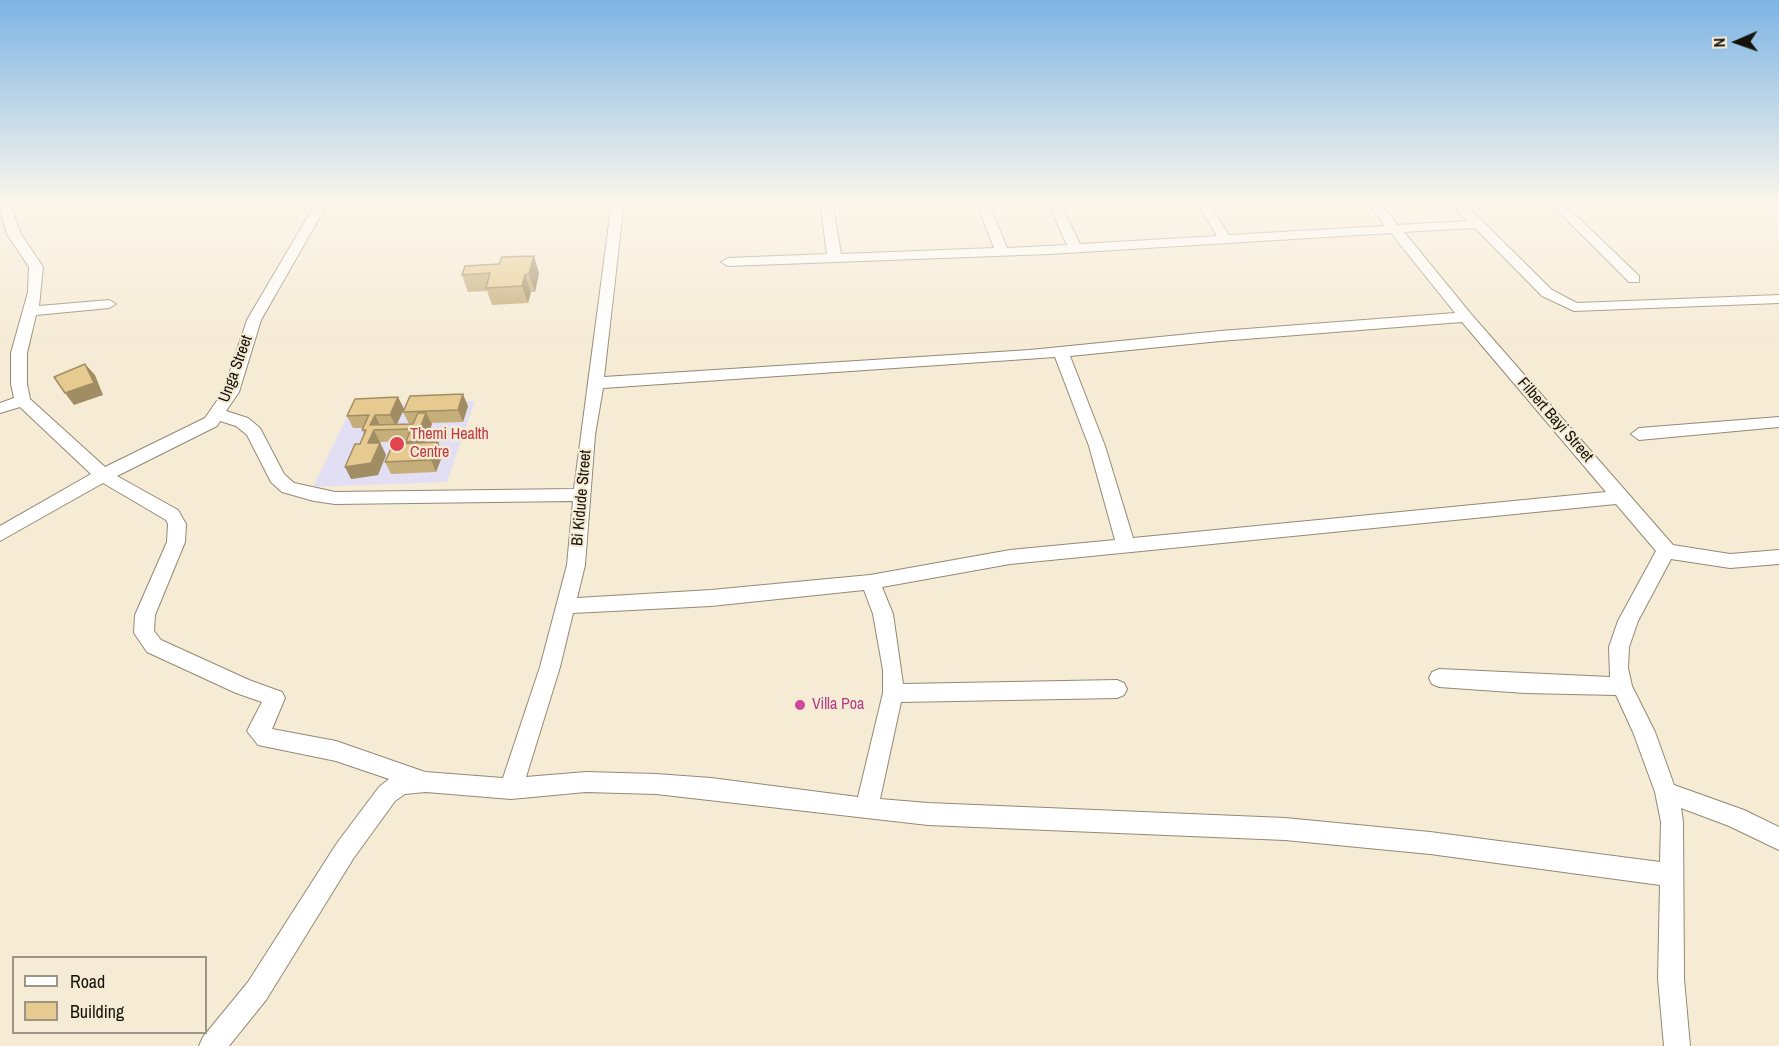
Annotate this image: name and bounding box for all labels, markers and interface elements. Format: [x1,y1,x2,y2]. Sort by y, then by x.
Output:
north arrow [1707,12,1767,72]
text: N [1708,38,1730,48]
street label: Unga Street [215,333,257,405]
street label: Filbert Bayi Street [1513,374,1597,466]
place label: Themi Health Centre [410,425,489,463]
marker: Themi Health Centre [388,435,406,453]
street label: Bi Kidude Street [568,449,596,547]
place label: Villa Poa [812,695,864,715]
marker: Villa Poa [793,698,807,712]
legend [12,956,207,1034]
text: Road [70,969,105,994]
text: Building [70,999,124,1024]

